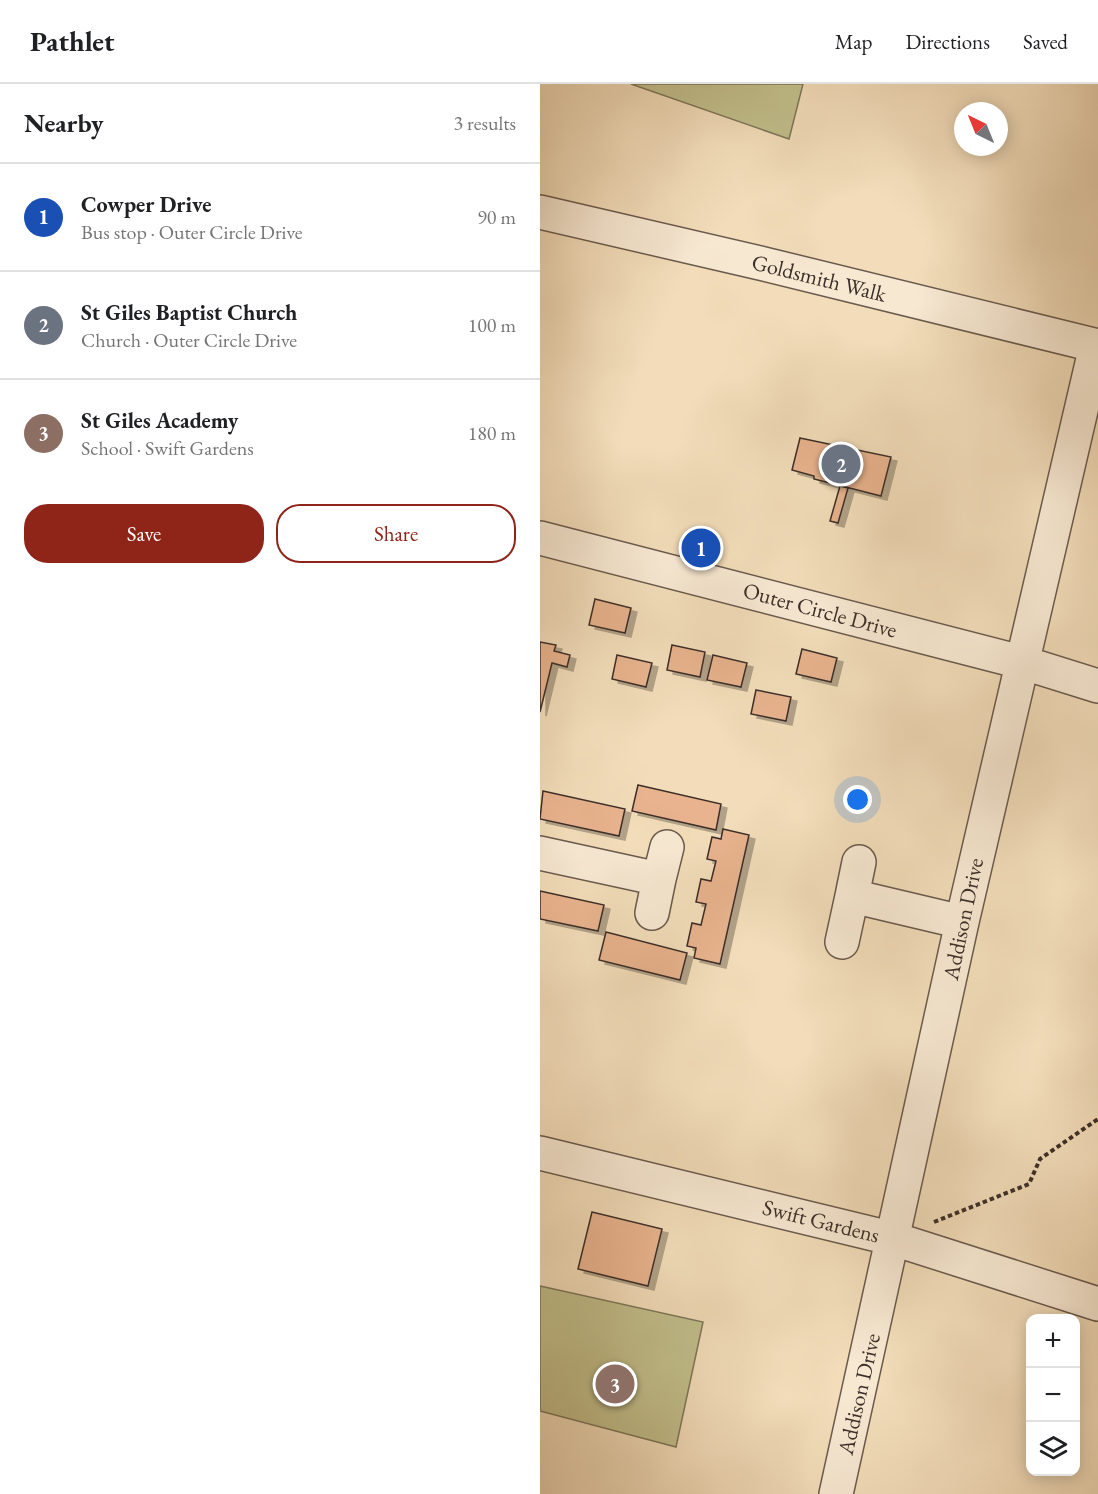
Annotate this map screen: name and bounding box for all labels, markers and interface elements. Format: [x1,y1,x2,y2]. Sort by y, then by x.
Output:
text: Pathlet [30,23,114,59]
text: Map [835,28,872,55]
text: Directions [905,28,990,55]
text: Saved [1023,28,1068,55]
north arrow [954,102,1008,156]
text: Nearby [24,106,104,140]
text: 3 results [453,110,516,136]
text: Cowper Drive [81,190,211,219]
text: 1 [38,204,49,230]
text: 90 m [477,204,516,230]
text: Bus stop · Outer Circle Drive [81,219,303,245]
street label: Goldsmith Walk [749,247,890,309]
text: St Giles Baptist Church [81,298,297,327]
text: 2 [38,312,49,338]
text: 100 m [468,312,516,338]
text: Church · Outer Circle Drive [81,327,297,353]
text: St Giles Academy [81,406,238,435]
text: 3 [38,420,49,446]
text: 180 m [468,420,516,446]
text: School · Swift Gardens [81,435,254,461]
pin: 2 [822,442,860,487]
button: Save [24,504,264,563]
button: Share [276,504,516,563]
pin: 1 [682,526,720,570]
street label: Outer Circle Drive [740,576,901,645]
your location [843,785,872,814]
street label: Addison Drive [936,855,990,984]
street label: Swift Gardens [759,1192,883,1250]
map controls [1026,1314,1080,1476]
button: + [1026,1314,1080,1368]
street label: Addison Drive [831,1330,887,1459]
pin: 3 [596,1362,634,1406]
button: − [1026,1368,1080,1422]
button: layers [1026,1422,1080,1476]

